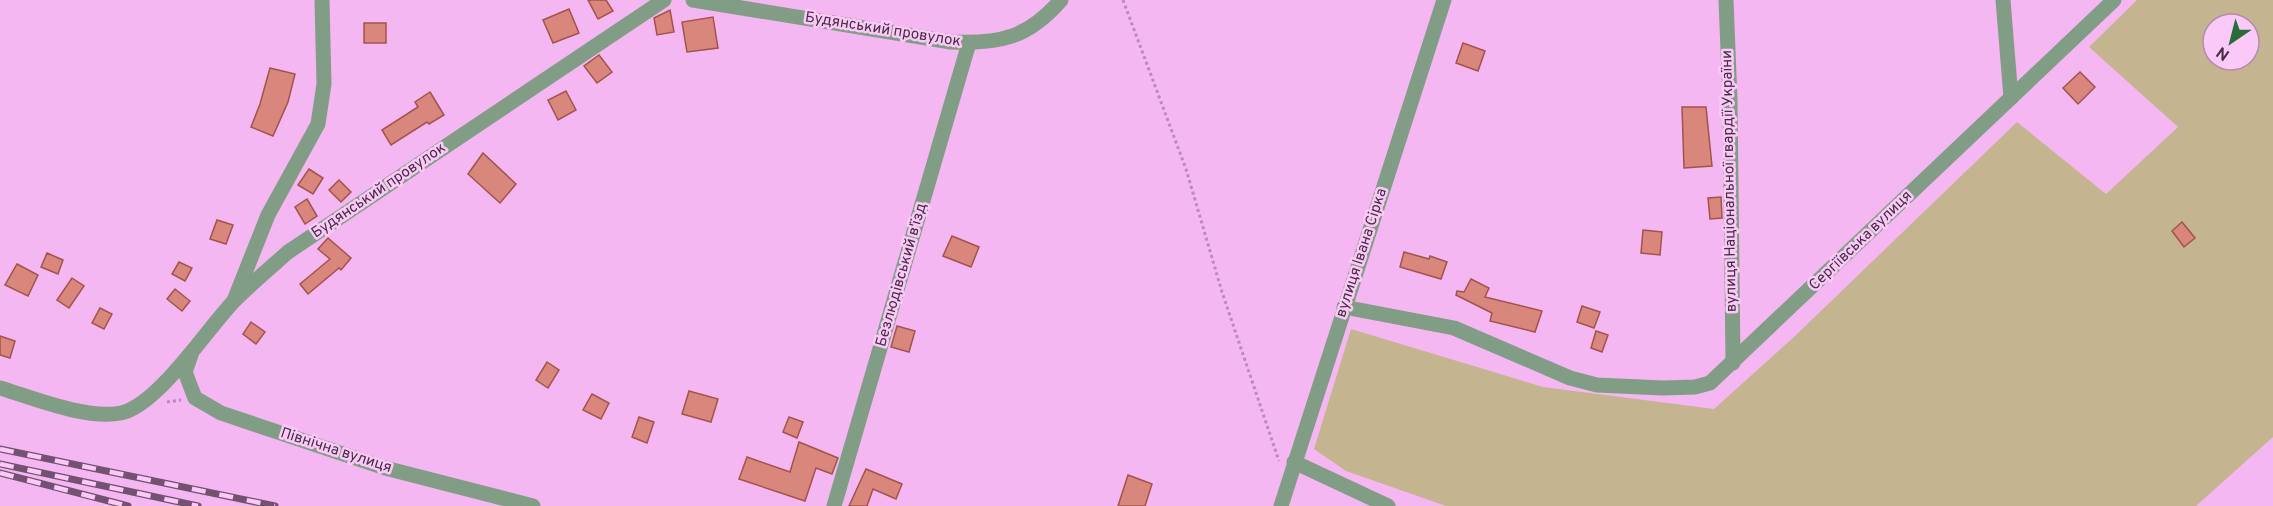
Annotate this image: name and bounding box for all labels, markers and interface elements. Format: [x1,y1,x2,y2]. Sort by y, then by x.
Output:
street label: Будянський провулок [804,8,962,52]
north arrow [2201,12,2261,72]
text: N [2213,41,2234,64]
street label: вулиця Національної гвардії України [1718,50,1742,312]
street label: Будянський провулок [308,139,450,243]
street label: вулиця Івана Сірка [1332,186,1392,320]
street label: Сергіївська вулиця [1806,187,1916,295]
street label: Безлюдівський в'їзд [872,201,932,349]
street label: Північна вулиця [278,424,394,478]

